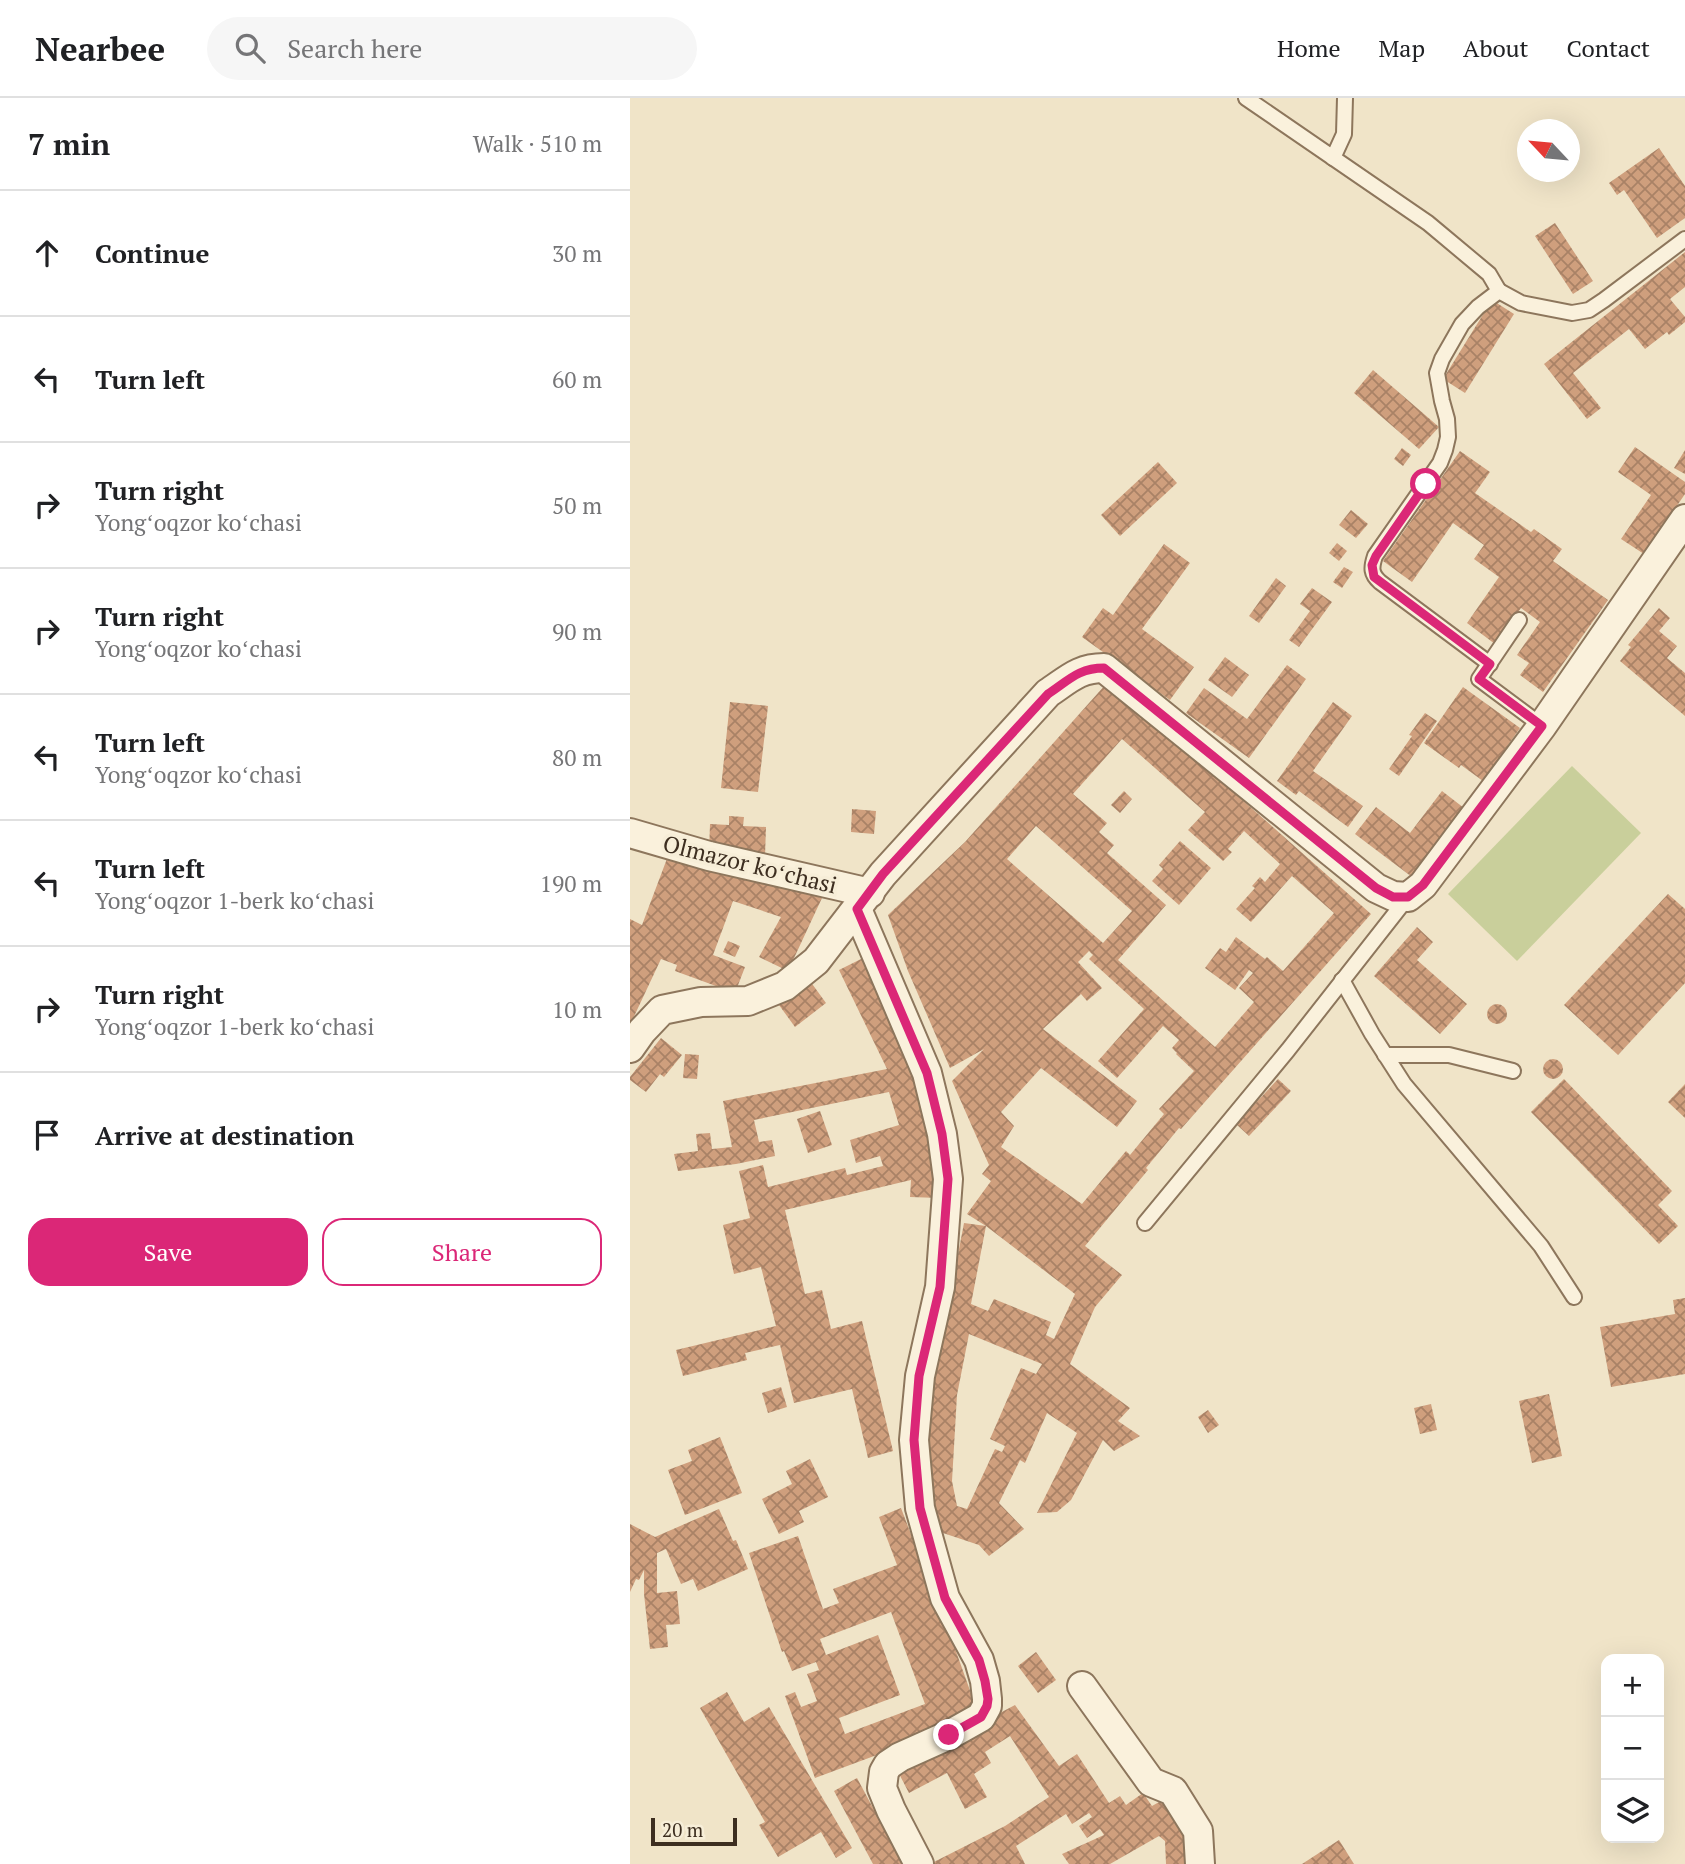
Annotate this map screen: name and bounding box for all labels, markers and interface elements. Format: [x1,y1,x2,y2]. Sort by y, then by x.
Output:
search box [207,17,697,80]
text: Nearbee [35,27,165,70]
icon: search [231,29,269,67]
text: Search here [287,31,422,65]
text: Home [1277,32,1341,64]
text: Map [1379,32,1425,64]
text: About [1463,32,1529,64]
text: Contact [1567,32,1650,64]
north arrow [1517,119,1580,182]
text: 7 min [28,124,110,164]
text: Walk · 510 m [473,128,602,159]
icon: ahead [28,234,66,272]
text: Continue [95,236,209,270]
text: 30 m [552,238,602,269]
icon: left [28,360,66,398]
text: Turn left [95,362,205,396]
text: 60 m [552,364,602,395]
route start [1410,468,1441,499]
text: Turn right [95,473,224,507]
icon: right [28,486,66,524]
text: 50 m [552,490,602,521]
text: Yongʻoqzor koʻchasi [95,507,302,538]
text: Turn right [95,599,224,633]
icon: right [28,612,66,650]
text: 90 m [552,616,602,647]
text: Yongʻoqzor koʻchasi [95,633,302,664]
text: Turn left [95,725,205,759]
icon: left [28,738,66,776]
text: 80 m [552,742,602,773]
text: Yongʻoqzor koʻchasi [95,759,302,790]
street label: Olmazor koʻchasi [660,827,840,901]
text: Turn left [95,851,205,885]
icon: left [28,864,66,902]
text: 190 m [540,868,602,899]
text: Yongʻoqzor 1-berk koʻchasi [95,885,374,916]
text: Turn right [95,977,224,1011]
icon: right [28,990,66,1028]
text: 10 m [552,994,602,1025]
text: Yongʻoqzor 1-berk koʻchasi [95,1011,374,1042]
icon: arrive [28,1116,66,1154]
text: Arrive at destination [95,1118,354,1152]
button: Save [28,1218,308,1286]
button: Share [322,1218,602,1286]
map controls [1601,1654,1664,1843]
button: + [1601,1654,1664,1717]
button: − [1601,1717,1664,1780]
route end [933,1719,964,1750]
button: layers [1601,1780,1664,1843]
scale bar [651,1815,737,1847]
text: 20 m [662,1817,703,1842]

